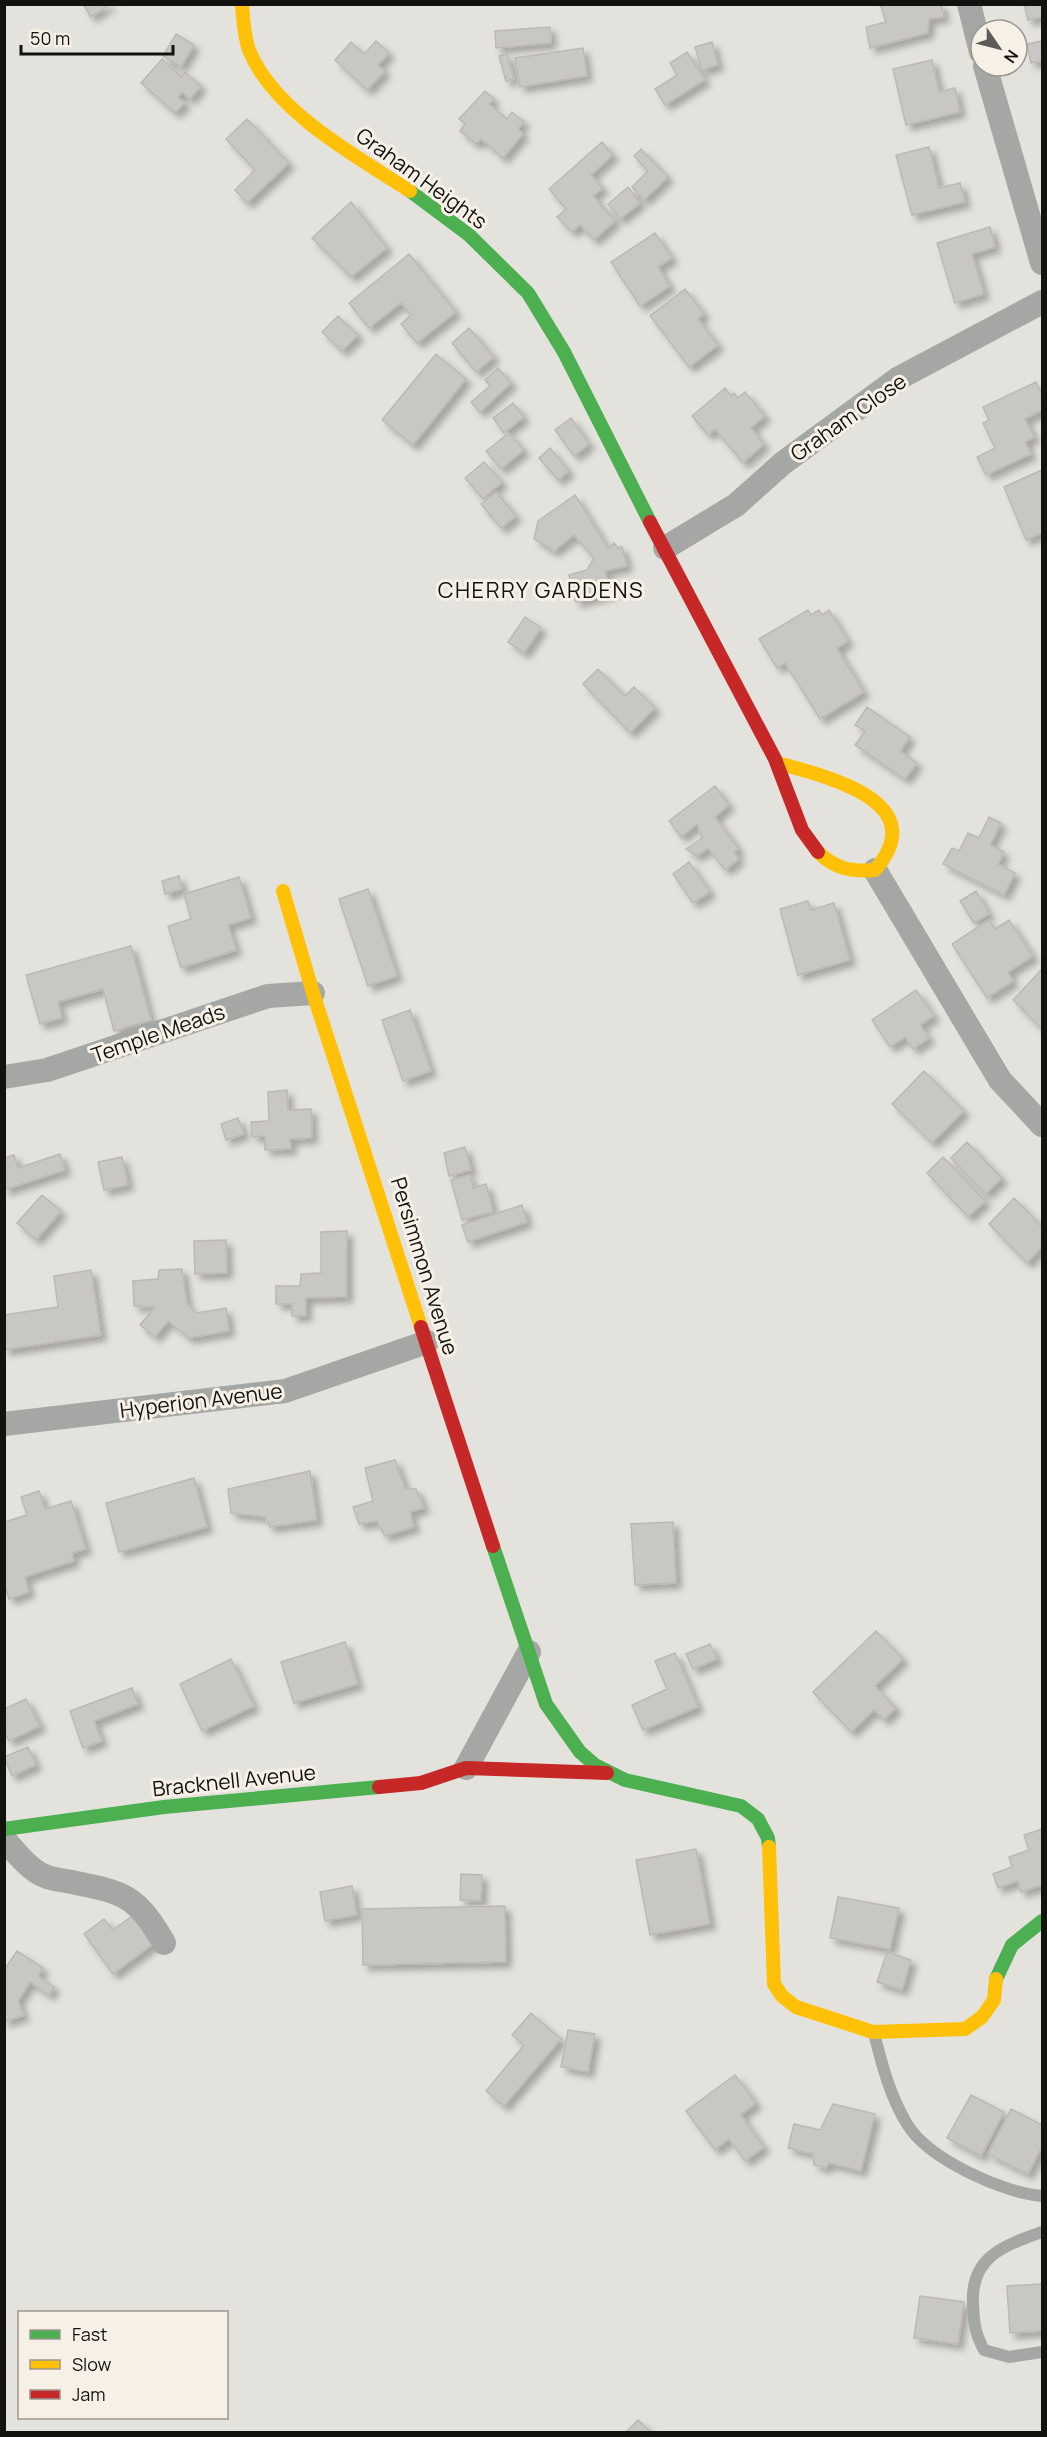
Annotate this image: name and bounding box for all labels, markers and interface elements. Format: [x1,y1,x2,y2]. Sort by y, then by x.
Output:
scale bar [21,18,172,56]
north arrow [969,18,1029,78]
text: 50 m [30,26,70,50]
text: N [999,46,1024,68]
street label: Graham Heights [351,121,493,235]
street label: Graham Close [785,367,911,467]
district label: CHERRY GARDENS [438,575,644,605]
street label: Temple Meads [88,997,228,1069]
street label: Persimmon Avenue [385,1174,465,1358]
street label: Hyperion Avenue [118,1376,284,1424]
street label: Bracknell Avenue [151,1757,317,1803]
legend [18,2311,228,2419]
text: Fast [72,2322,107,2346]
text: Slow [72,2352,112,2376]
text: Jam [72,2382,106,2406]

